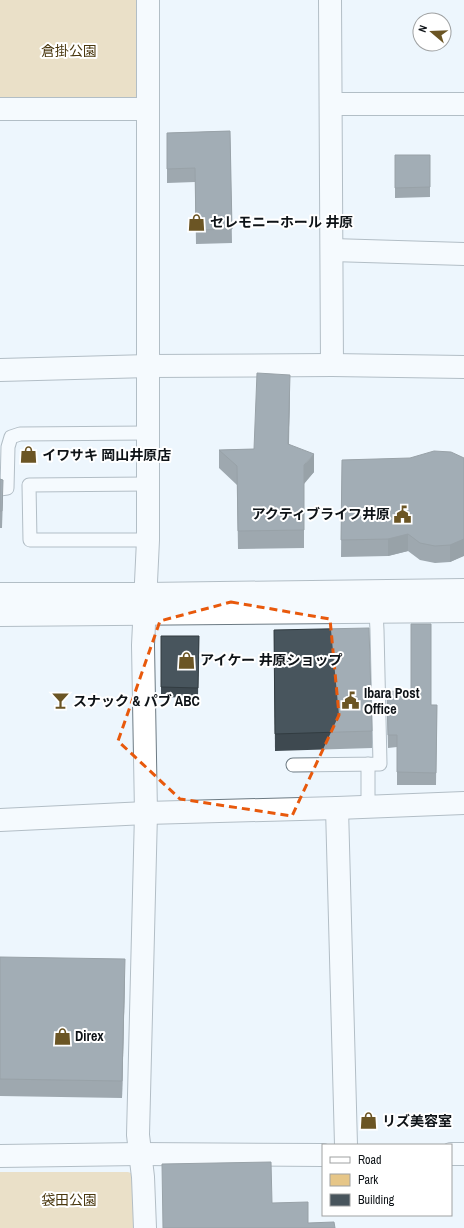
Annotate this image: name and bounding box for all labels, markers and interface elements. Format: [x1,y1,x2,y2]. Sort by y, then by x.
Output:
north arrow [412,12,452,52]
text: N [415,23,430,34]
park label: 倉掛公園 [41,42,97,60]
shop icon: セレモニーホール 井原 [187,212,207,232]
place label: セレモニーホール 井原 [210,213,353,231]
shop icon: イワサキ 岡山井原店 [19,445,39,465]
place label: イワサキ 岡山井原店 [42,446,171,464]
public building icon: アクティブライフ井原 [393,504,413,524]
place label: アクティブライフ井原 [252,505,390,523]
shop icon: アイケー 井原ショップ [177,650,197,670]
place label: アイケー 井原ショップ [200,651,343,669]
place label: Ibara Post Office [364,684,420,718]
bar icon: スナック & パブ ABC [50,691,70,711]
public building icon: Ibara Post Office [341,691,361,711]
place label: スナック & パブ ABC [73,692,200,710]
shop icon: Direx [52,1026,72,1046]
place label: Direx [75,1027,104,1045]
shop icon: リズ美容室 [359,1111,379,1131]
place label: リズ美容室 [382,1112,452,1130]
legend [322,1144,452,1216]
text: Road [358,1152,382,1168]
text: Park [358,1172,378,1188]
park label: 袋田公園 [41,1191,97,1209]
text: Building [358,1192,395,1208]

